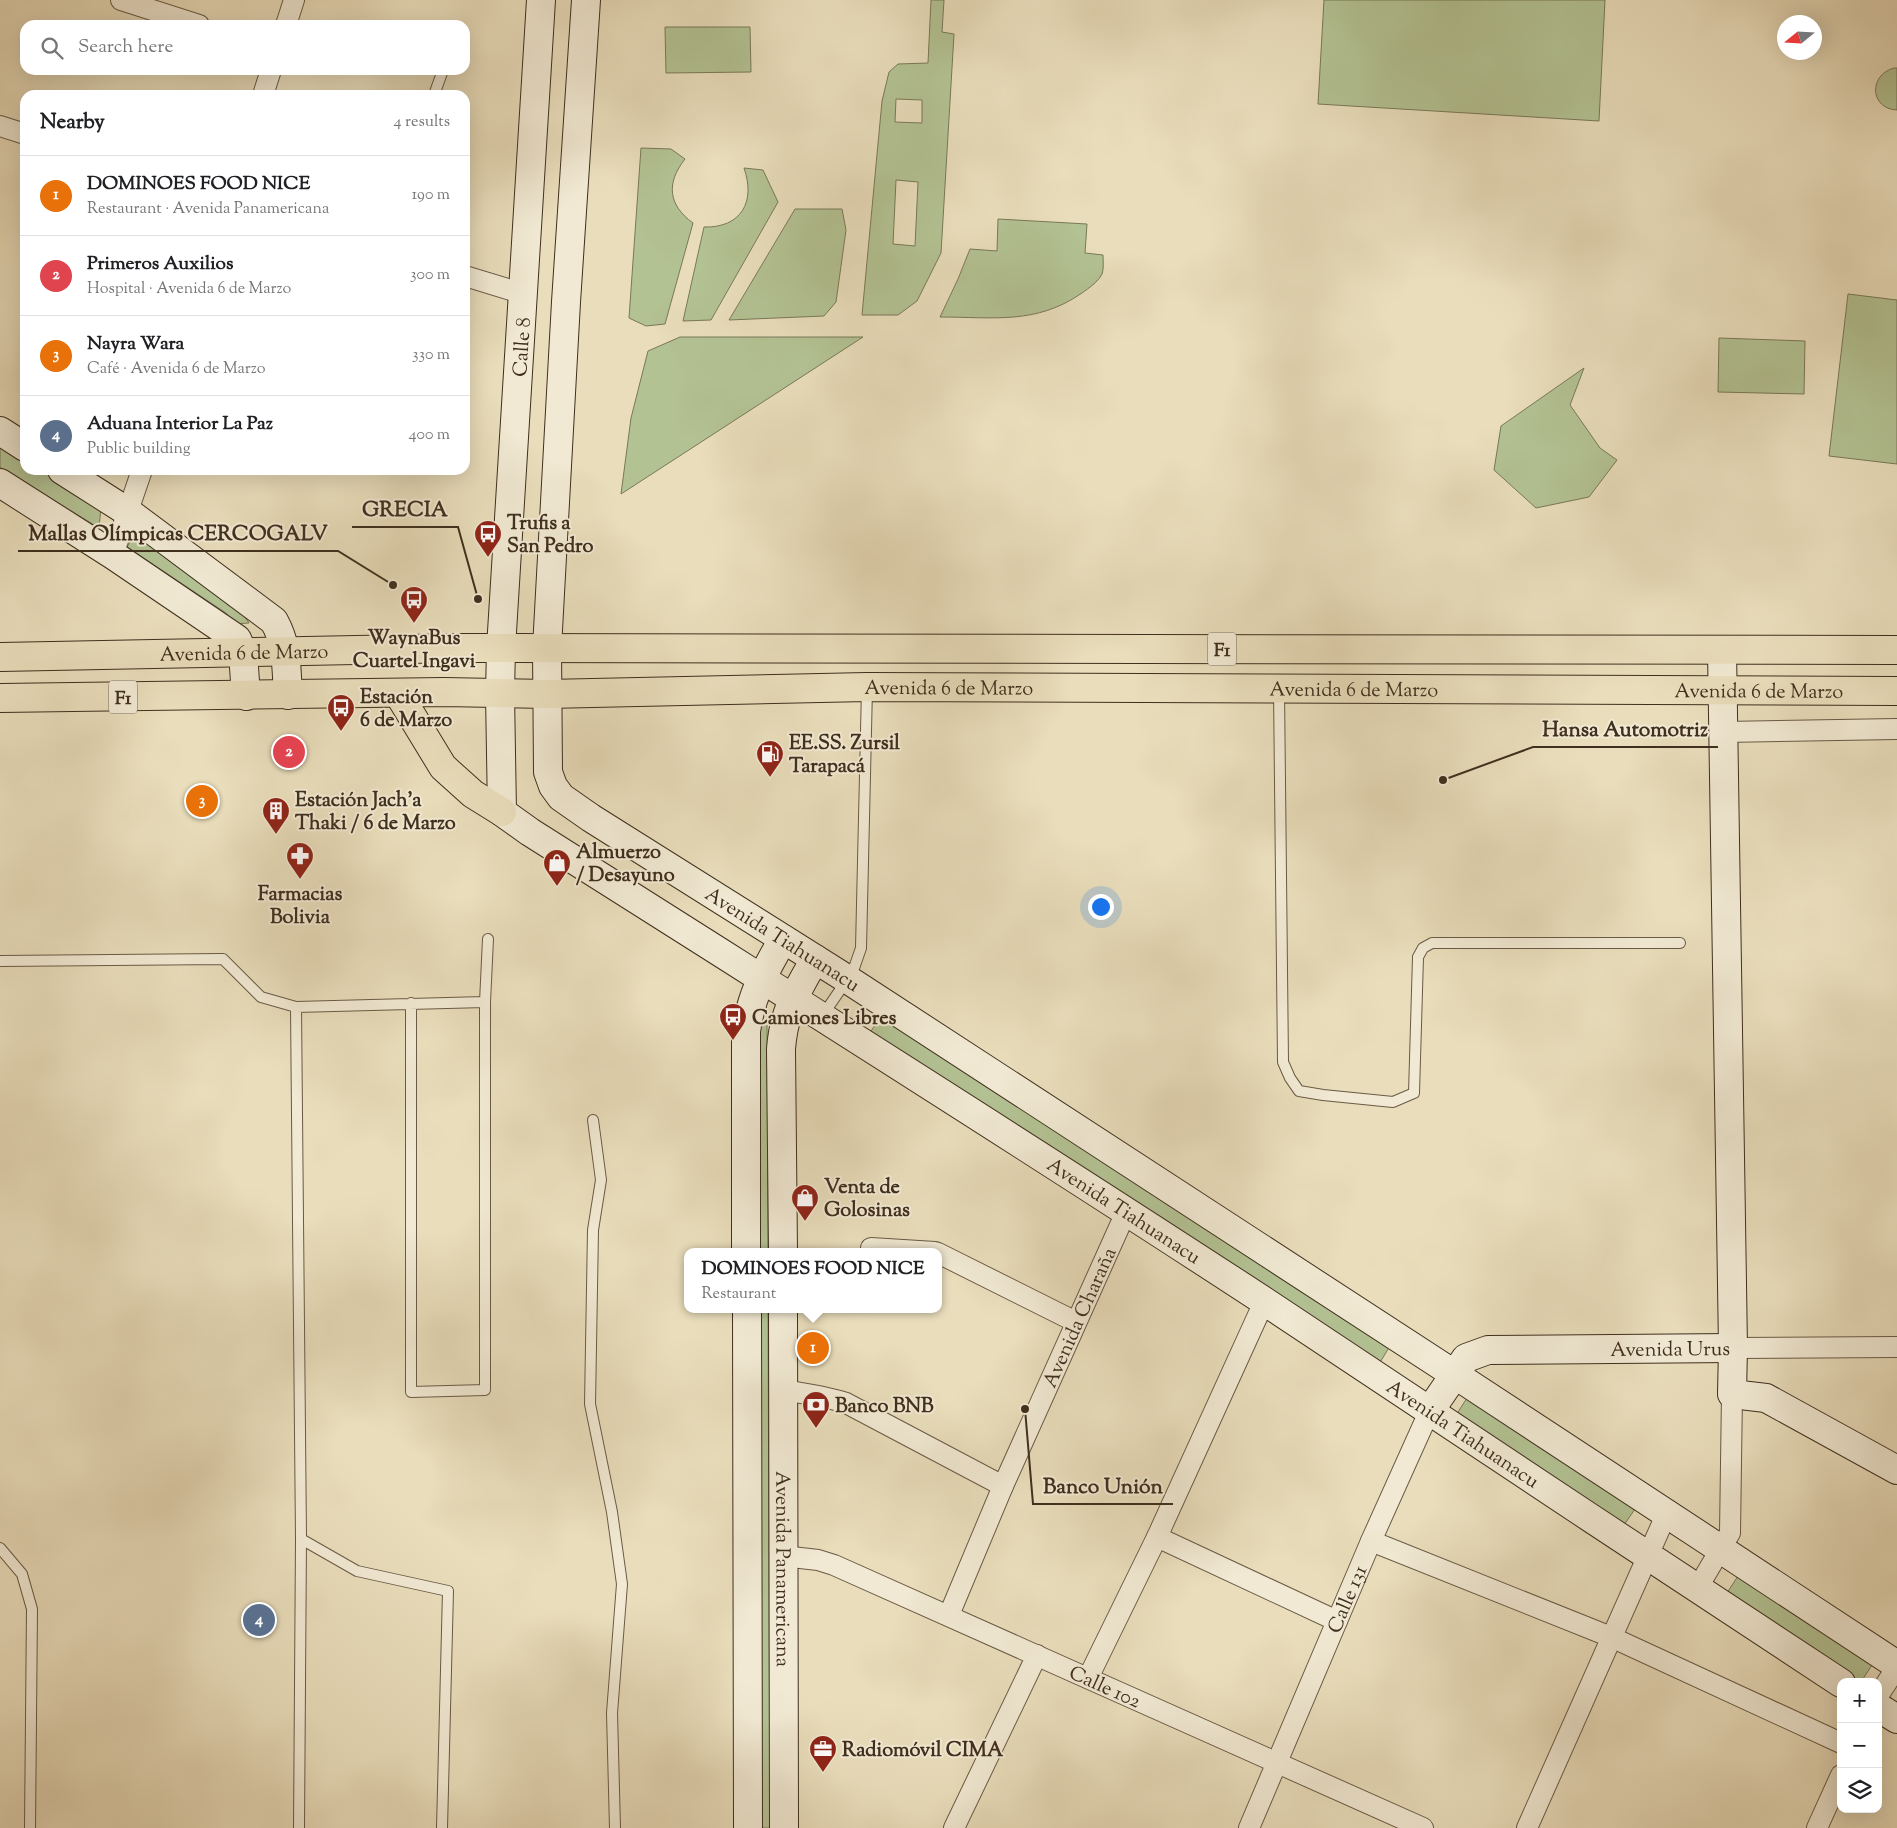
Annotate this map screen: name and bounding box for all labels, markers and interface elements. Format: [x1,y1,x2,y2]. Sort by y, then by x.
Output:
north arrow [1777,15,1822,60]
search box [20,20,470,75]
icon: search [38,34,66,62]
text: Search here [78,34,173,61]
text: Nearby [40,108,105,138]
text: 4 results [394,111,450,134]
text: DOMINOES FOOD NICE [87,171,310,198]
text: 1 [53,184,59,207]
text: 190 m [412,184,450,207]
text: Restaurant · Avenida Panamericana [87,198,329,221]
text: Primeros Auxilios [87,251,233,278]
text: 2 [52,264,60,287]
text: 300 m [410,264,450,287]
text: Hospital · Avenida 6 de Marzo [87,278,291,301]
street label: Calle 8 [507,316,540,378]
text: Nayra Wara [87,331,184,358]
text: 3 [53,344,59,367]
text: 330 m [412,344,450,367]
text: Café · Avenida 6 de Marzo [87,358,266,381]
text: Aduana Interior La Paz [87,411,273,438]
text: 4 [52,424,60,447]
text: 400 m [409,424,450,447]
text: Public building [87,438,191,461]
callout: GRECIA [352,491,458,527]
text: GRECIA [362,496,449,526]
place label: Trufis a San Pedro [507,510,594,562]
callout: Mallas Olímpicas CERCOGALV [18,515,338,551]
bus stop icon: Trufis a San Pedro [473,519,503,558]
text: Mallas Olímpicas CERCOGALV [28,520,328,550]
bus stop icon: WaynaBus Cuartel Ingavi [399,585,429,624]
place label: WaynaBus Cuartel Ingavi [353,625,476,677]
road number: F1 [1208,633,1236,666]
street label: Avenida 6 de Marzo [159,639,329,671]
street label: Avenida 6 de Marzo [864,675,1033,705]
street label: Avenida 6 de Marzo [1269,677,1438,706]
street label: Avenida 6 de Marzo [1674,678,1843,708]
road number: F1 [109,680,137,714]
place label: Estación 6 de Marzo [360,684,452,736]
bus stop icon: Estación 6 de Marzo [326,693,356,732]
callout: Hansa Automotriz [1533,711,1718,747]
text: Hansa Automotriz [1542,716,1708,746]
place label: EE.SS. Zursil Tarapacá [789,730,900,782]
pin: 2 [273,733,305,771]
fuel station icon: EE.SS. Zursil Tarapacá [755,739,785,778]
pin: 3 [186,782,218,820]
place label: Estación Jach’a Thaki / 6 de Marzo [295,787,456,839]
building icon: Estación Jach’a Thaki / 6 de Marzo [261,796,291,835]
place label: Almuerzo / Desayuno [576,839,675,891]
pharmacy icon: Farmacias Bolivia [285,841,315,880]
shop icon: Almuerzo / Desayuno [542,848,572,887]
place label: Farmacias Bolivia [258,881,342,933]
street label: Avenida Tiahuanacu [698,881,865,1001]
your location [1088,894,1114,920]
bus stop icon: Camiones Libres [718,1002,748,1041]
place label: Camiones Libres [752,1005,896,1034]
street label: Avenida Tiahuanacu [1040,1152,1206,1273]
place label: Venta de Golosinas [824,1174,910,1226]
shop icon: Venta de Golosinas [790,1183,820,1222]
street label: Avenida Charaña [1037,1243,1125,1393]
popup [684,1248,942,1313]
text: DOMINOES FOOD NICE [701,1256,925,1283]
text: Restaurant [701,1283,776,1306]
pin: 1 [797,1329,829,1367]
street label: Avenida Urus [1610,1336,1730,1366]
street label: Avenida Tiahuanacu [1380,1374,1545,1497]
bank icon: Banco BNB [801,1390,831,1429]
place label: Banco BNB [835,1393,934,1422]
callout: Banco Unión [1033,1468,1173,1504]
street label: Avenida Panamericana [766,1471,796,1667]
text: Banco Unión [1043,1473,1164,1503]
street label: Calle 131 [1321,1561,1376,1638]
pin: 4 [243,1601,275,1639]
street label: Calle 102 [1064,1660,1145,1717]
map controls [1837,1678,1882,1813]
button: + [1837,1678,1882,1723]
button: − [1837,1723,1882,1768]
office icon: Radiomóvil CIMA [808,1734,838,1773]
place label: Radiomóvil CIMA [842,1737,1004,1766]
button: layers [1837,1768,1882,1813]

